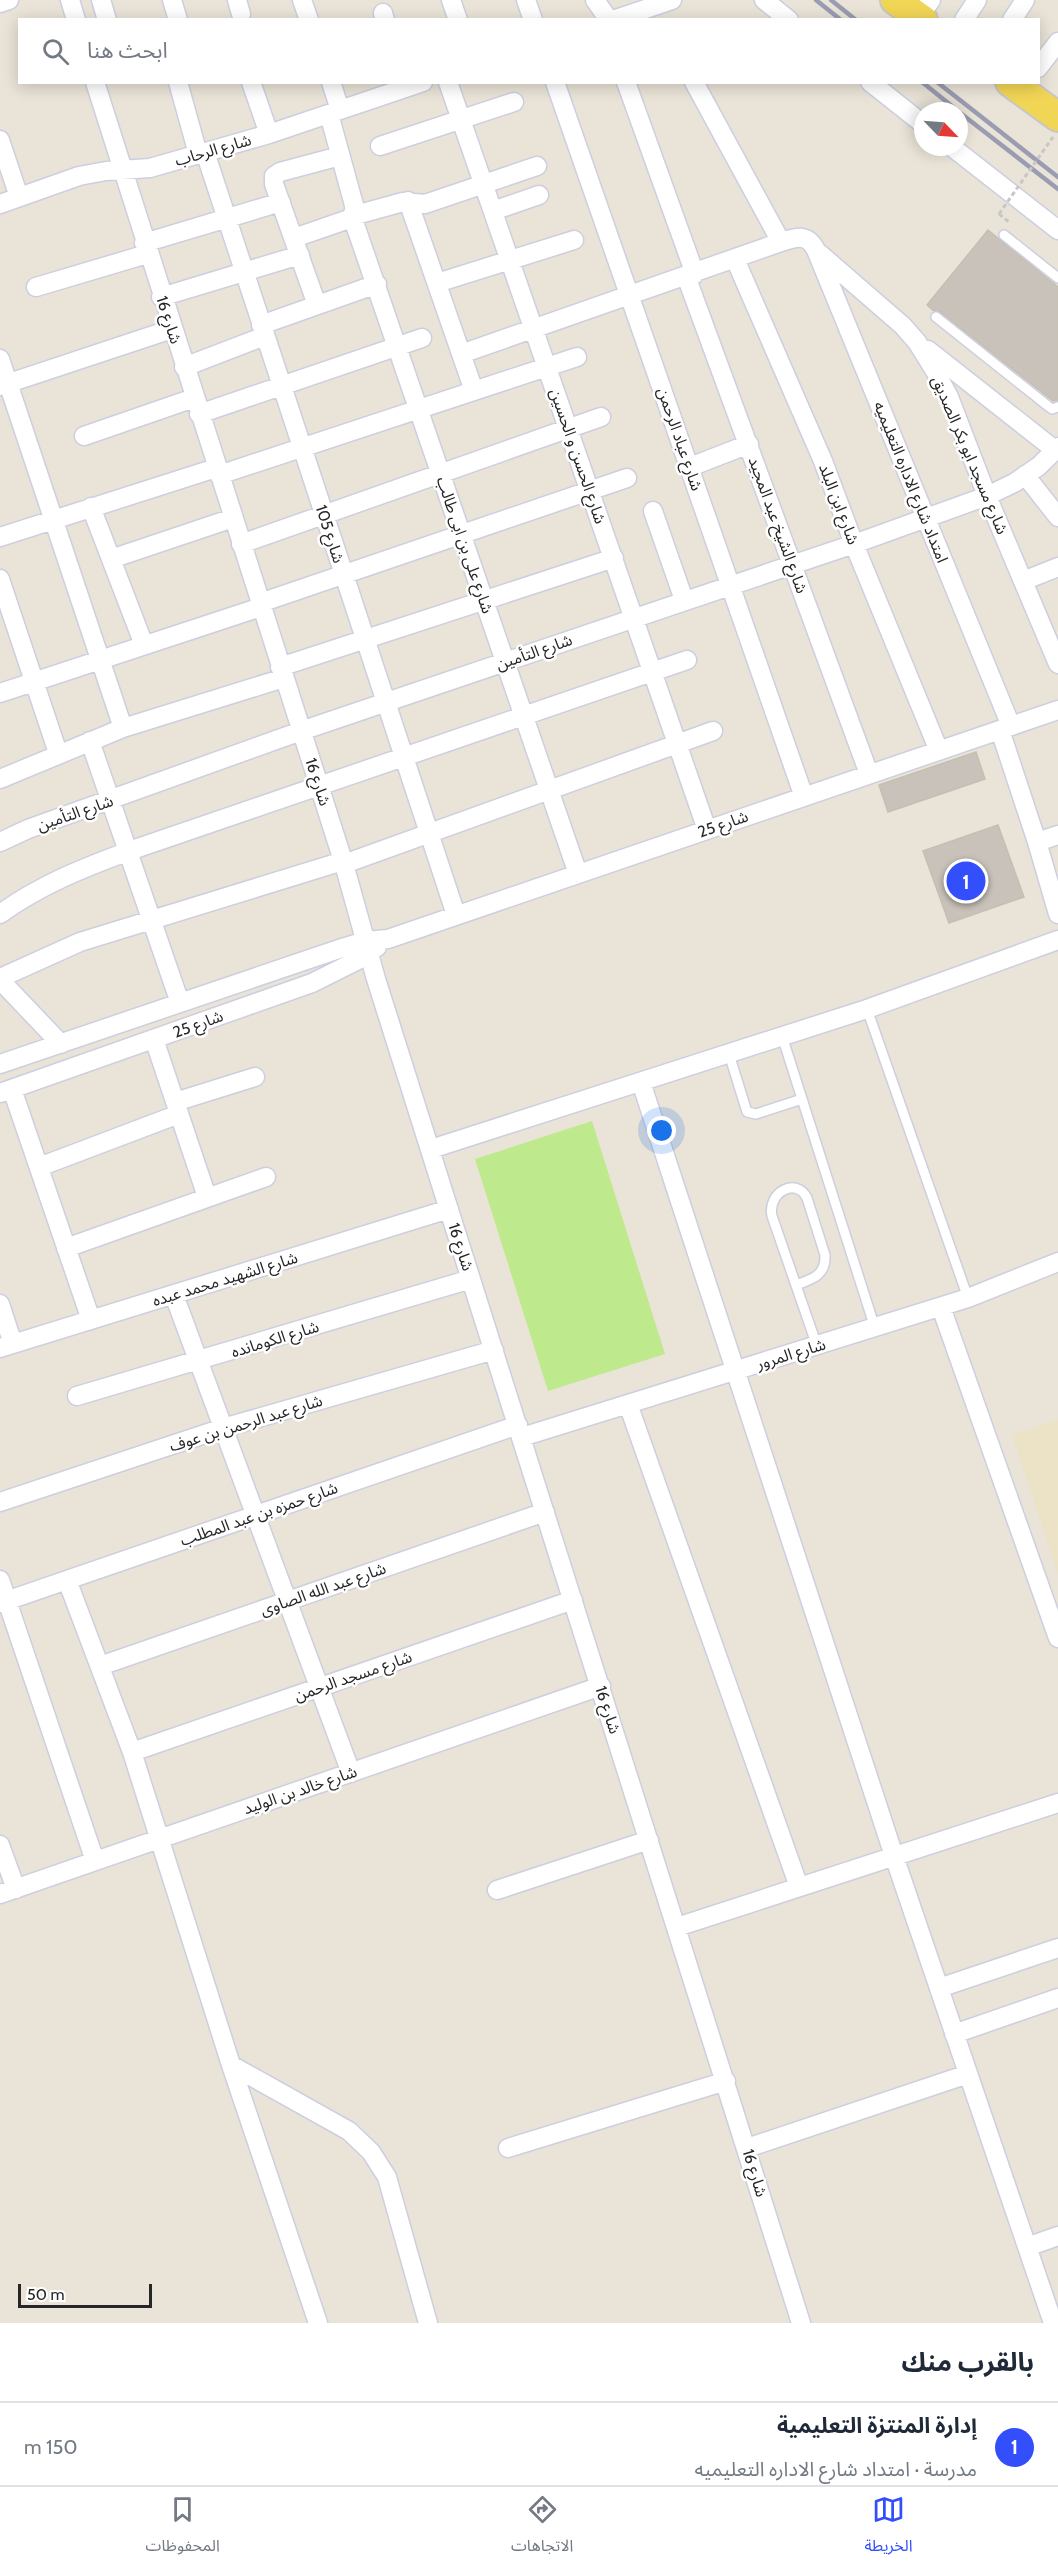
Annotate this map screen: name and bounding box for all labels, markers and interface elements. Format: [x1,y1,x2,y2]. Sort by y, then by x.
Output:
search box [18,18,1040,84]
icon: search [39,35,72,68]
text: ابحث هنا [87,37,168,64]
north arrow [914,102,968,156]
street label: شارع الرحاب [173,130,254,173]
street label: شارع 16 [150,294,186,347]
street label: شارع مسجد ابو بكر الصديق [925,373,1012,538]
street label: شارع عباد الرحمن [651,385,707,494]
street label: شارع الحسن و الحسين [543,386,610,527]
street label: امتداد شارع الاداره التعليميه [867,399,952,567]
street label: شارع الشيخ عبد المجيد [742,454,812,597]
street label: شارع ابن البلد [812,461,863,548]
street label: شارع على بن ابى طالب [430,474,497,617]
street label: شارع 105 [309,503,348,566]
street label: شارع التأمين [493,630,576,677]
street label: شارع 16 [299,756,335,809]
street label: شارع التأمين [34,791,117,838]
street label: شارع 25 [695,807,752,844]
pin: 1 [946,858,986,904]
street label: شارع 25 [170,1006,227,1045]
your location [647,1116,676,1145]
street label: شارع 16 [442,1221,478,1274]
street label: شارع الشهيد محمد عبده [150,1248,301,1313]
street label: شارع الكومانده [229,1317,322,1364]
street label: شارع المرور [753,1334,829,1377]
street label: شارع عبد الرحمن بن عوف [167,1391,326,1458]
street label: شارع حمزه بن عبد المطلب [178,1478,341,1553]
street label: شارع عبد الله الصاوى [258,1559,389,1622]
street label: شارع مسجد الرحمن [292,1647,415,1708]
street label: شارع 16 [589,1684,625,1737]
street label: شارع خالد بن الوليد [241,1762,360,1821]
street label: شارع 16 [736,2147,771,2200]
scale bar [18,2281,152,2308]
text: 50 m [27,2285,64,2304]
text: بالقرب منك [901,2346,1034,2378]
text: إدارة المنتزة التعليمية [777,2412,977,2439]
text: 150 m [24,2435,77,2459]
text: 1 [1011,2435,1018,2459]
text: مدرسة · امتداد شارع الاداره التعليميه [694,2457,977,2481]
tab: المحفوظات [146,2493,220,2563]
tab: الاتجاهات [511,2493,573,2563]
tab: الخريطة [865,2493,912,2563]

